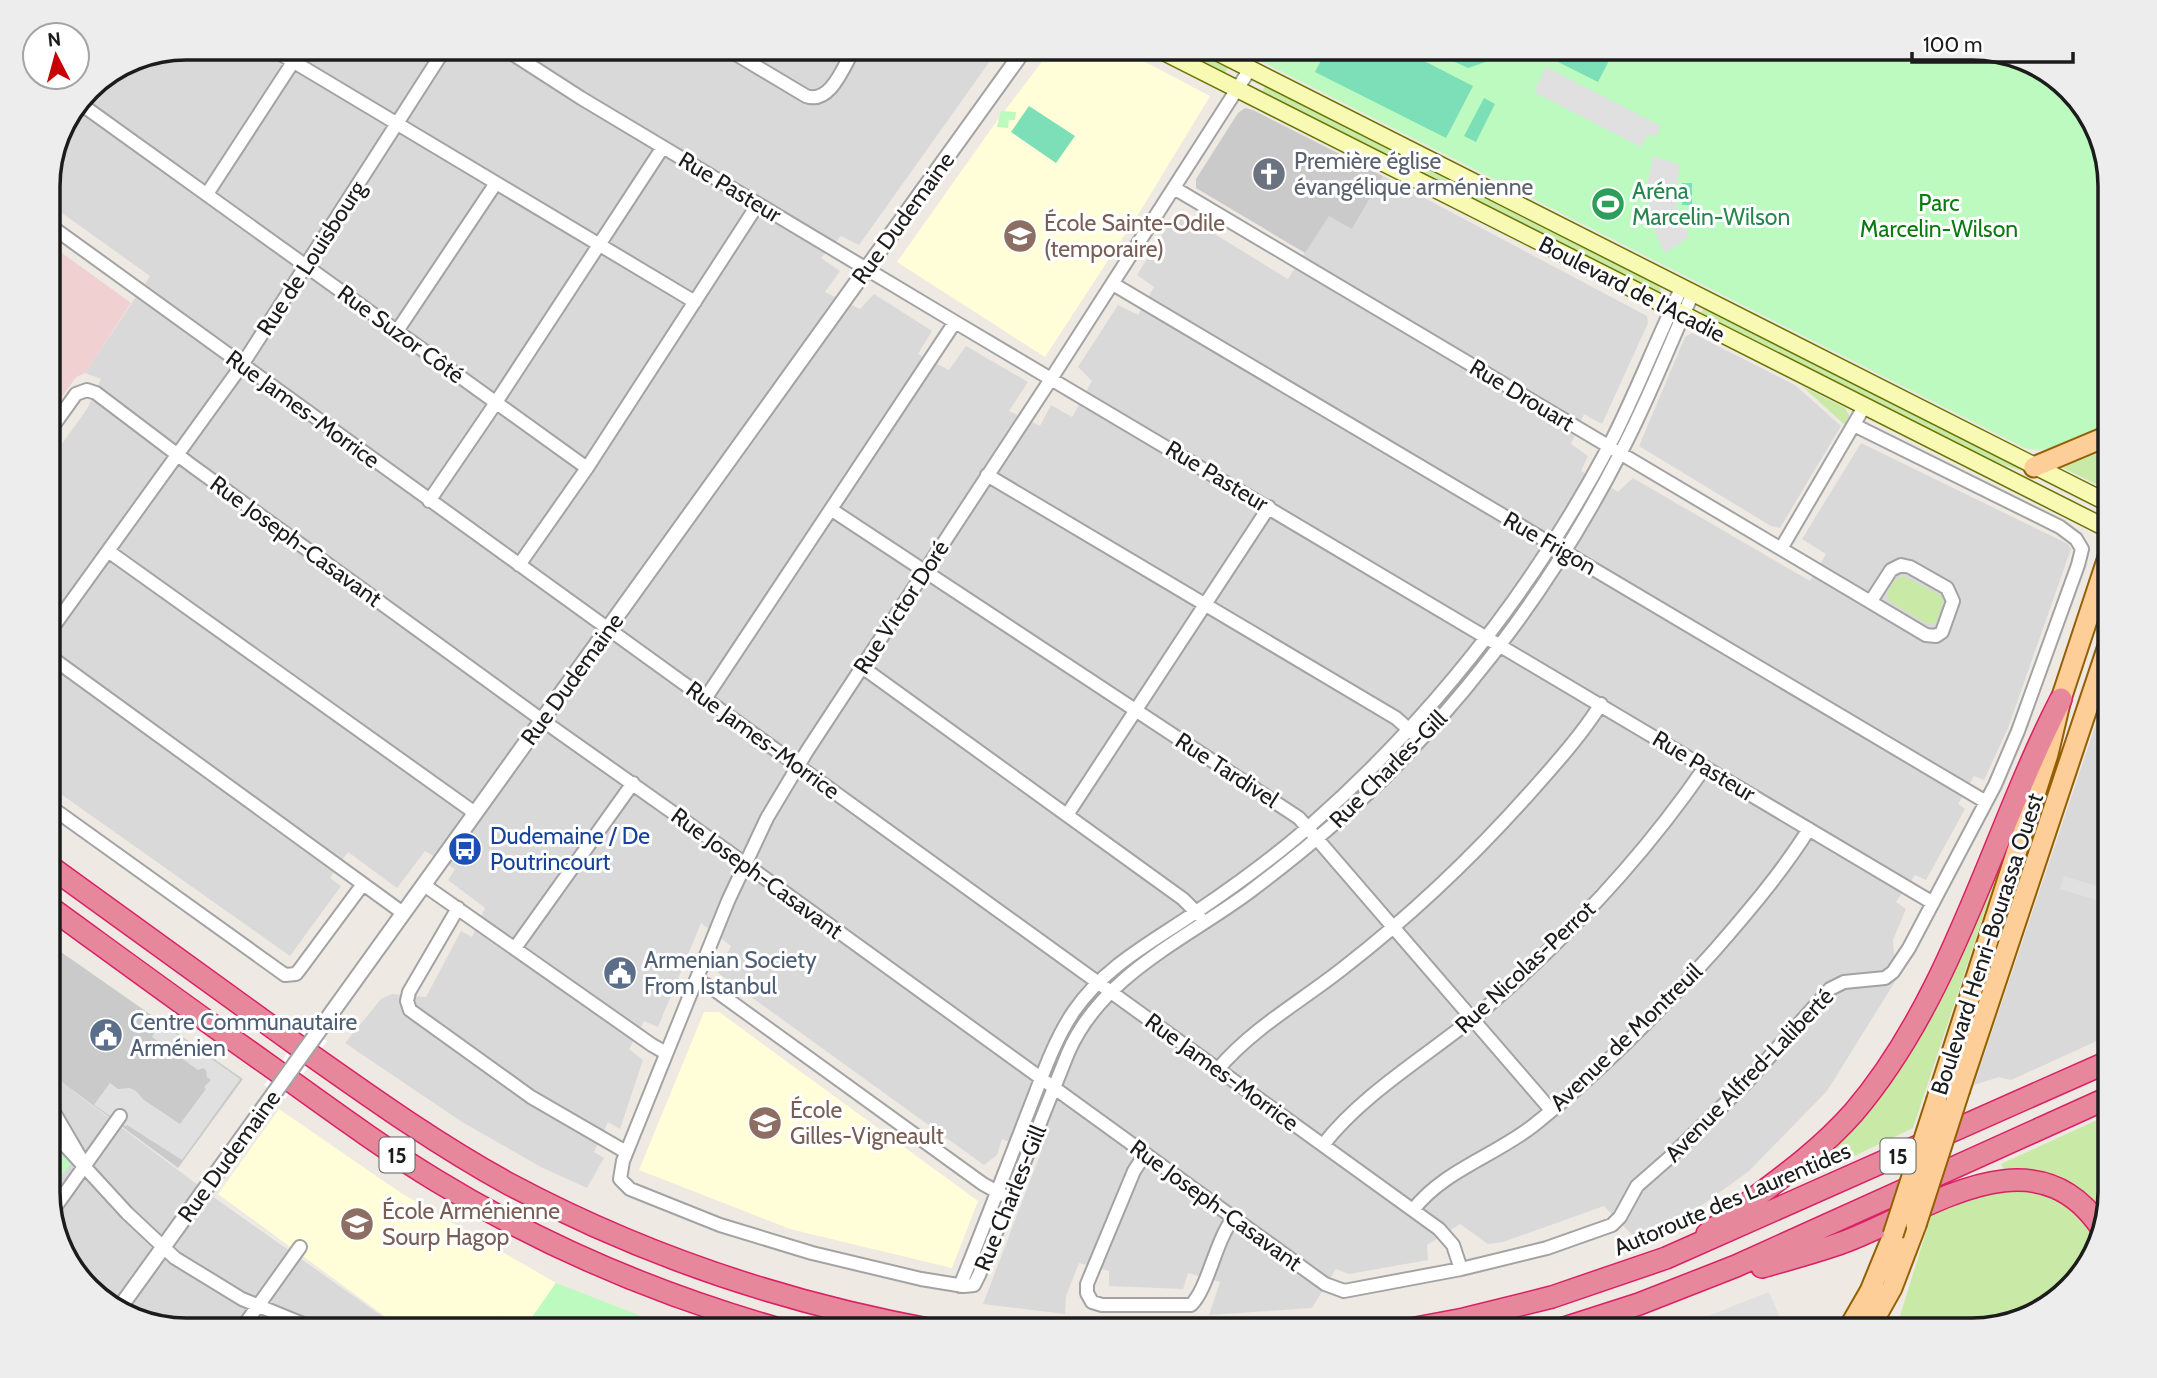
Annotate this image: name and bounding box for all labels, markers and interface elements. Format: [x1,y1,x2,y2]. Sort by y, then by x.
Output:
north arrow [21,21,91,91]
scale bar [1912,21,2073,65]
text: N [46,27,62,52]
text: 100 m [1923,32,1982,57]
street label: Rue Pasteur [674,145,787,229]
street label: Rue Dudemaine [846,146,960,290]
place label: Première église évangélique arménienne [1294,147,1534,201]
church icon: Première église évangélique arménienne [1250,155,1288,193]
street label: Rue de Louisbourg [251,175,372,341]
place label: Aréna Marcelin-Wilson [1632,177,1790,231]
sports icon: Aréna Marcelin-Wilson [1589,185,1627,223]
park label: Parc Marcelin-Wilson [1860,189,2018,243]
place label: École Sainte-Odile (temporaire) [1044,208,1225,263]
school or university icon: École Sainte-Odile (temporaire) [1001,217,1039,255]
street label: Boulevard de l'Acadie [1534,230,1730,348]
street label: Rue Suzor Côté [332,279,470,389]
street label: Rue James-Morrice [221,344,385,474]
street label: Rue Drouart [1465,353,1580,437]
street label: Rue Pasteur [1161,434,1274,518]
street label: Rue Joseph-Casavant [205,469,387,613]
street label: Rue Frigon [1499,505,1601,581]
street label: Rue Victor Doré [847,535,955,679]
street label: Rue Dudemaine [515,607,629,751]
street label: Rue James-Morrice [681,675,845,805]
street label: Rue Charles-Gill [1323,704,1453,834]
street label: Rue Pasteur [1648,724,1761,808]
street label: Rue Tardivel [1170,726,1284,814]
street label: Boulevard Henri-Bourassa Ouest [1925,789,2049,1098]
street label: Rue Joseph-Casavant [666,801,848,945]
place label: Dudemaine / De Poutrincourt [490,822,650,876]
bus stop icon: Dudemaine / De Poutrincourt [446,830,484,868]
street label: Rue Nicolas-Perrot [1449,895,1601,1039]
place label: Armenian Society From Istanbul [644,946,817,1000]
public building icon: Armenian Society From Istanbul [601,954,639,992]
street label: Avenue de Montreuil [1544,957,1708,1117]
street label: Avenue Alfred-Laliberté [1659,982,1839,1168]
street label: Rue James-Morrice [1140,1007,1304,1137]
place label: Centre Communautaire Arménien [130,1008,357,1062]
public building icon: Centre Communautaire Arménien [87,1016,125,1054]
street label: Rue Dudemaine [172,1084,286,1228]
place label: École Gilles-Vigneault [790,1095,944,1150]
school or university icon: École Gilles-Vigneault [746,1104,784,1142]
street label: Rue Charles-Gill [968,1120,1052,1275]
street label: Rue Joseph-Casavant [1125,1133,1307,1277]
street label: Autoroute des Laurentides [1609,1136,1855,1262]
road number: 15 [380,1138,414,1172]
road number: 15 [1881,1138,1916,1174]
place label: École Arménienne Sourp Hagop [382,1196,560,1251]
school or university icon: École Arménienne Sourp Hagop [338,1205,376,1243]

